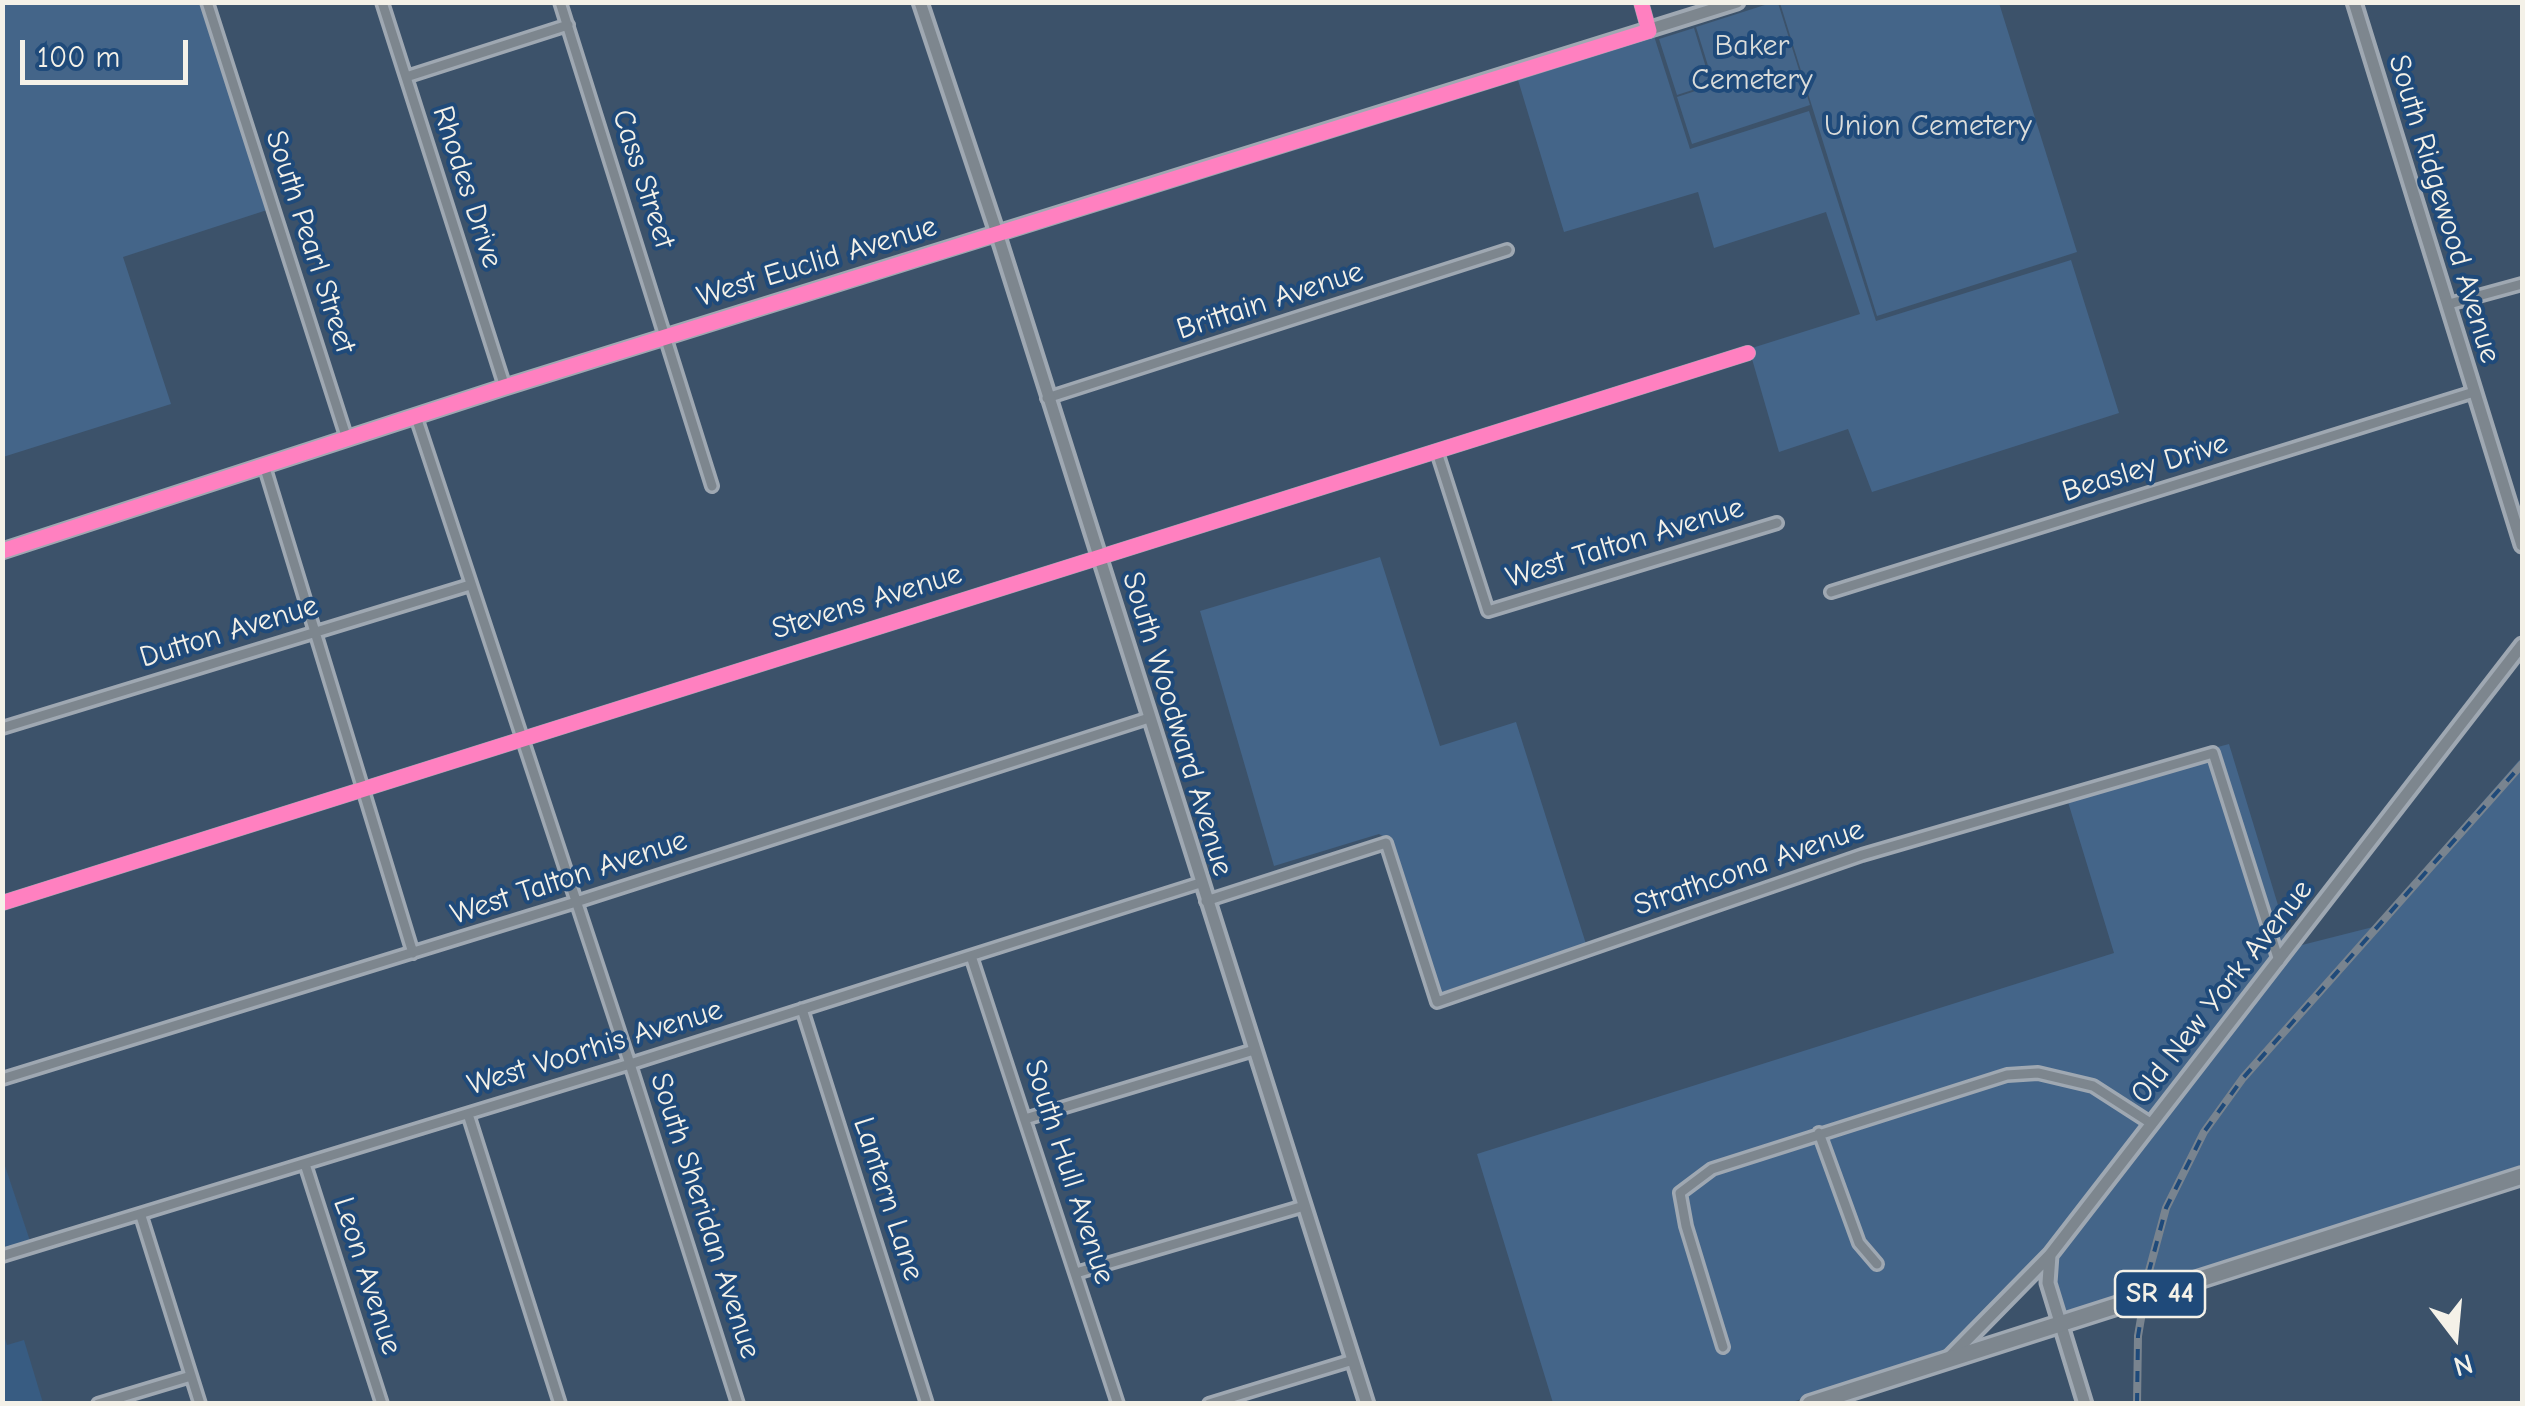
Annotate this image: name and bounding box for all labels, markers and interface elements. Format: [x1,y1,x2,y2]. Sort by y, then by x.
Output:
scale bar [25,20,192,82]
park label: Baker Cemetery [1691,29,1813,100]
text: 100 m [37,40,120,75]
street label: South Ridgewood Avenue [2380,51,2508,367]
street label: Rhodes Drive [424,102,510,272]
street label: Cass Street [604,105,682,253]
park label: Union Cemetery [1824,109,2032,145]
street label: South Pearl Street [257,126,363,358]
street label: West Euclid Avenue [693,208,941,316]
street label: Brittain Avenue [1172,254,1368,348]
street label: Beasley Drive [2058,426,2232,510]
street label: West Talton Avenue [1502,490,1748,596]
street label: Stevens Avenue [768,556,966,648]
street label: South Woodward Avenue [1114,568,1240,880]
street label: Dutton Avenue [136,588,322,676]
street label: Strathcona Avenue [1629,812,1869,924]
street label: West Talton Avenue [446,823,692,933]
street label: Old New York Avenue [2123,873,2321,1111]
street label: West Voorhis Avenue [463,992,727,1104]
street label: South Hull Avenue [1016,1055,1122,1289]
street label: South Sheridan Avenue [642,1069,768,1363]
street label: Lantern Lane [845,1113,931,1285]
street label: Leon Avenue [325,1193,409,1359]
road number: SR 44 [2115,1271,2205,1317]
north arrow [2405,1286,2505,1386]
text: N [2450,1347,2476,1383]

